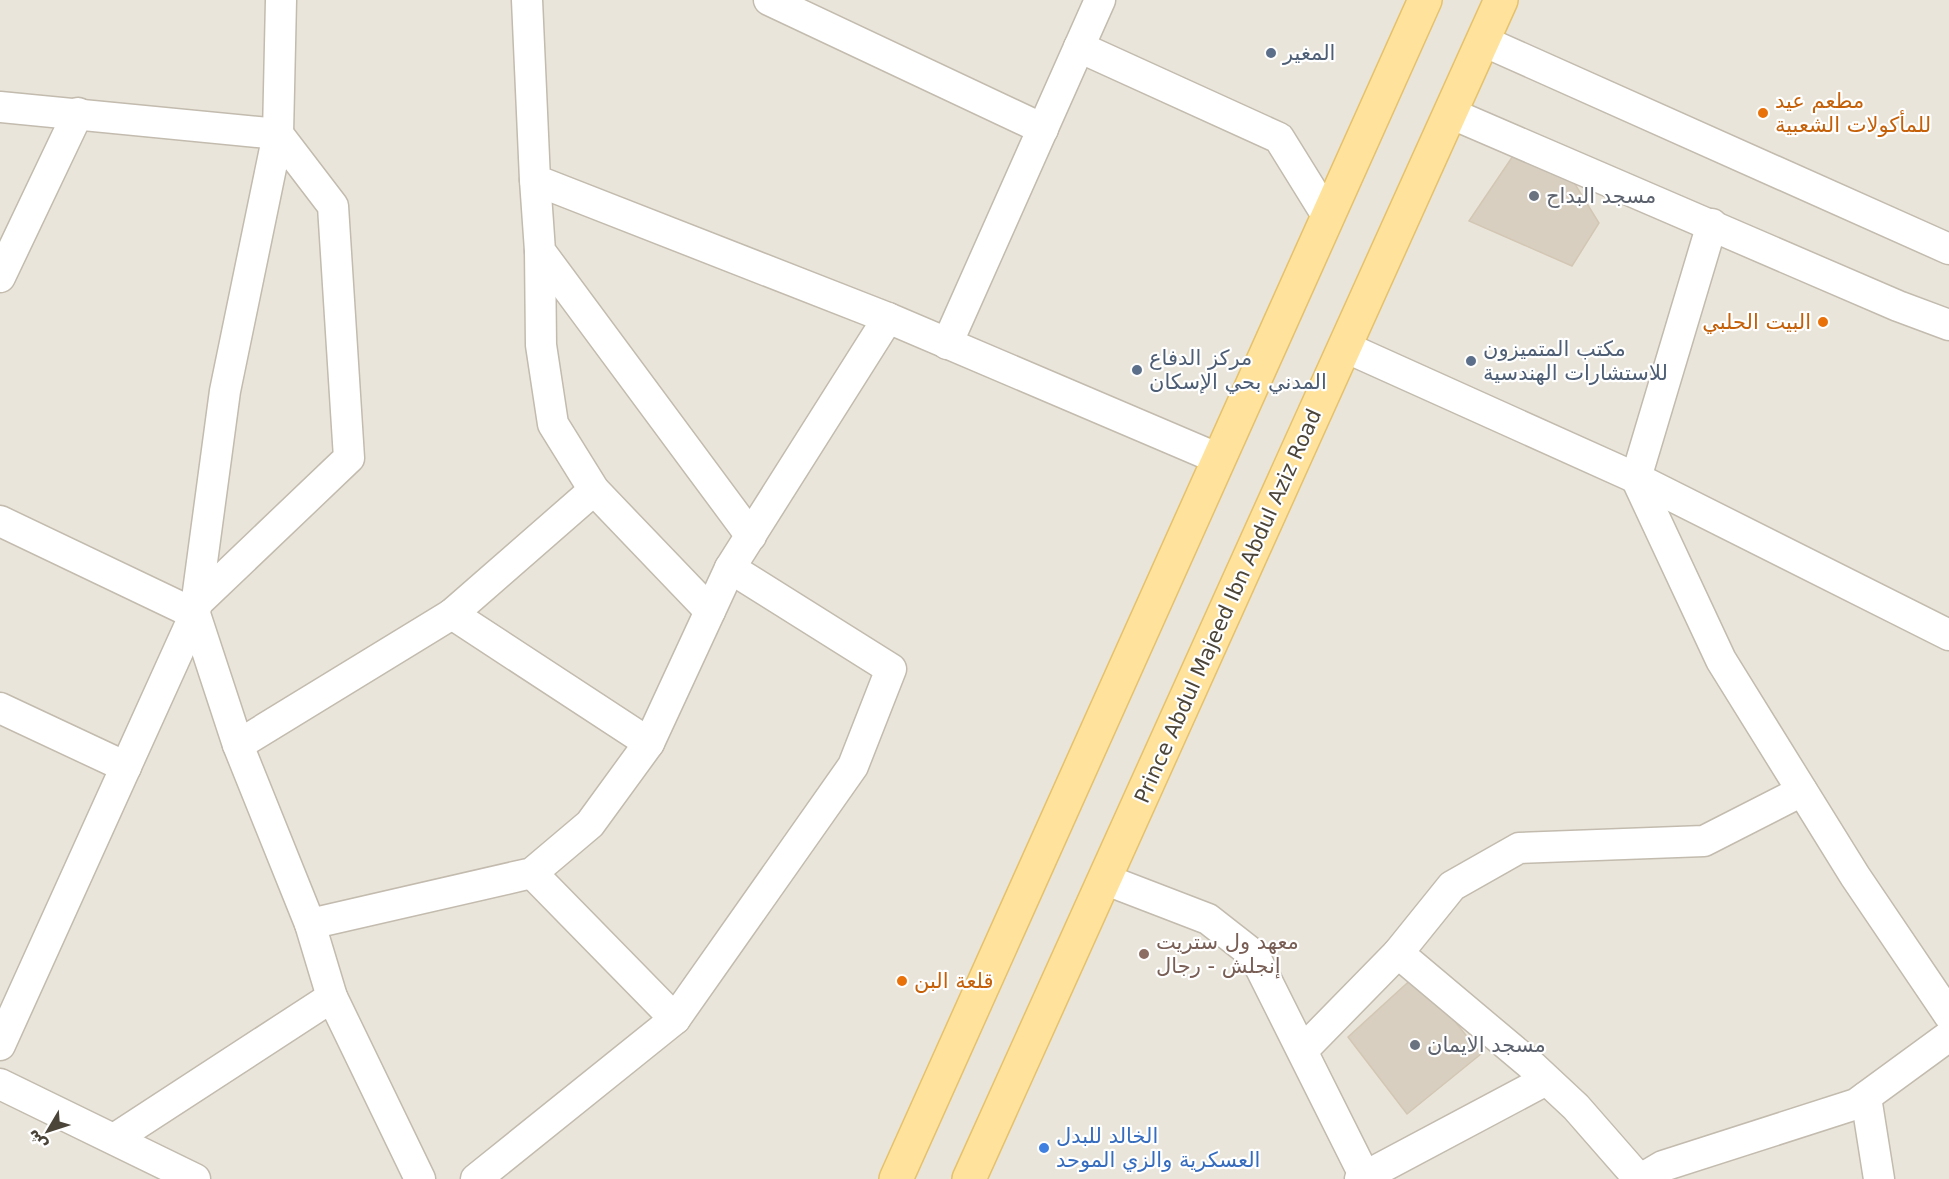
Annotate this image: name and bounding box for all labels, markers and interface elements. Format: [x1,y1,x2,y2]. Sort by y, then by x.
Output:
place label: المغير [1282,41,1335,65]
marker: المغير [1264,46,1278,60]
place label: مطعم عيد للمأكولات الشعبية [1775,89,1931,137]
marker: مطعم عيد للمأكولات الشعبية [1756,106,1770,120]
place label: مسجد البداح [1546,184,1656,208]
marker: مسجد البداح [1527,189,1541,203]
place label: البيت الحلبي [1702,310,1811,334]
marker: البيت الحلبي [1816,315,1830,329]
place label: مكتب المتميزون للاستشارات الهندسية [1483,337,1668,385]
place label: مركز الدفاع المدني بحي الإسكان [1149,346,1327,394]
marker: مكتب المتميزون للاستشارات الهندسية [1464,354,1478,368]
marker: مركز الدفاع المدني بحي الإسكان [1130,363,1144,377]
street label: Prince Abdul Majeed Ibn Abdul Aziz Road [1130,405,1326,807]
place label: معهد ول ستريت إنجلش - رجال [1156,930,1299,979]
marker: معهد ول ستريت إنجلش - رجال [1137,947,1151,961]
place label: قلعة البن [914,969,994,993]
marker: قلعة البن [895,974,909,988]
place label: مسجد الايمان [1427,1033,1546,1057]
marker: مسجد الايمان [1408,1038,1422,1052]
north arrow [18,1101,78,1161]
place label: الخالد للبدل العسكرية والزي الموحد [1056,1124,1260,1172]
text: ش [22,1126,51,1155]
marker: الخالد للبدل العسكرية والزي الموحد [1037,1141,1051,1155]

